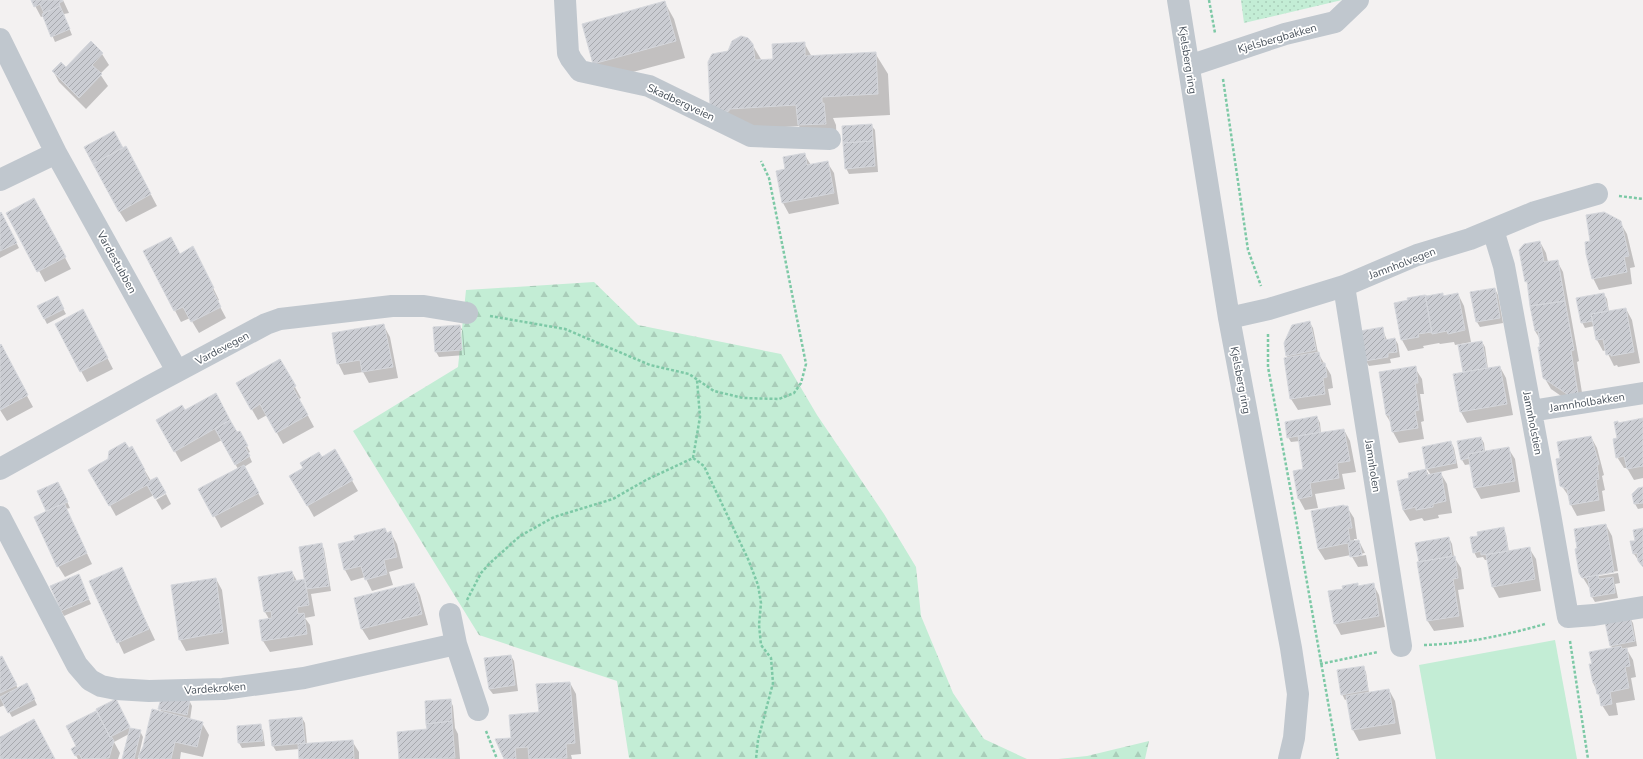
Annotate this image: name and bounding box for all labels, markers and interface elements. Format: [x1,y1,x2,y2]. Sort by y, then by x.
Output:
street label: Kjelsbergbakken [1236,20,1318,57]
street label: Kjelsberg ring [1175,25,1200,95]
street label: Skadbergveien [644,80,717,125]
street label: Vardestubben [93,228,140,296]
street label: Jamnholvegen [1366,244,1438,283]
street label: Vardevegen [192,328,252,369]
street label: Kjelsberg ring [1227,345,1254,415]
street label: Jamnholstien [1519,389,1546,456]
street label: Jamnholbakken [1547,389,1626,416]
street label: Jamnholen [1361,438,1384,493]
street label: Vardekroken [183,679,246,698]

